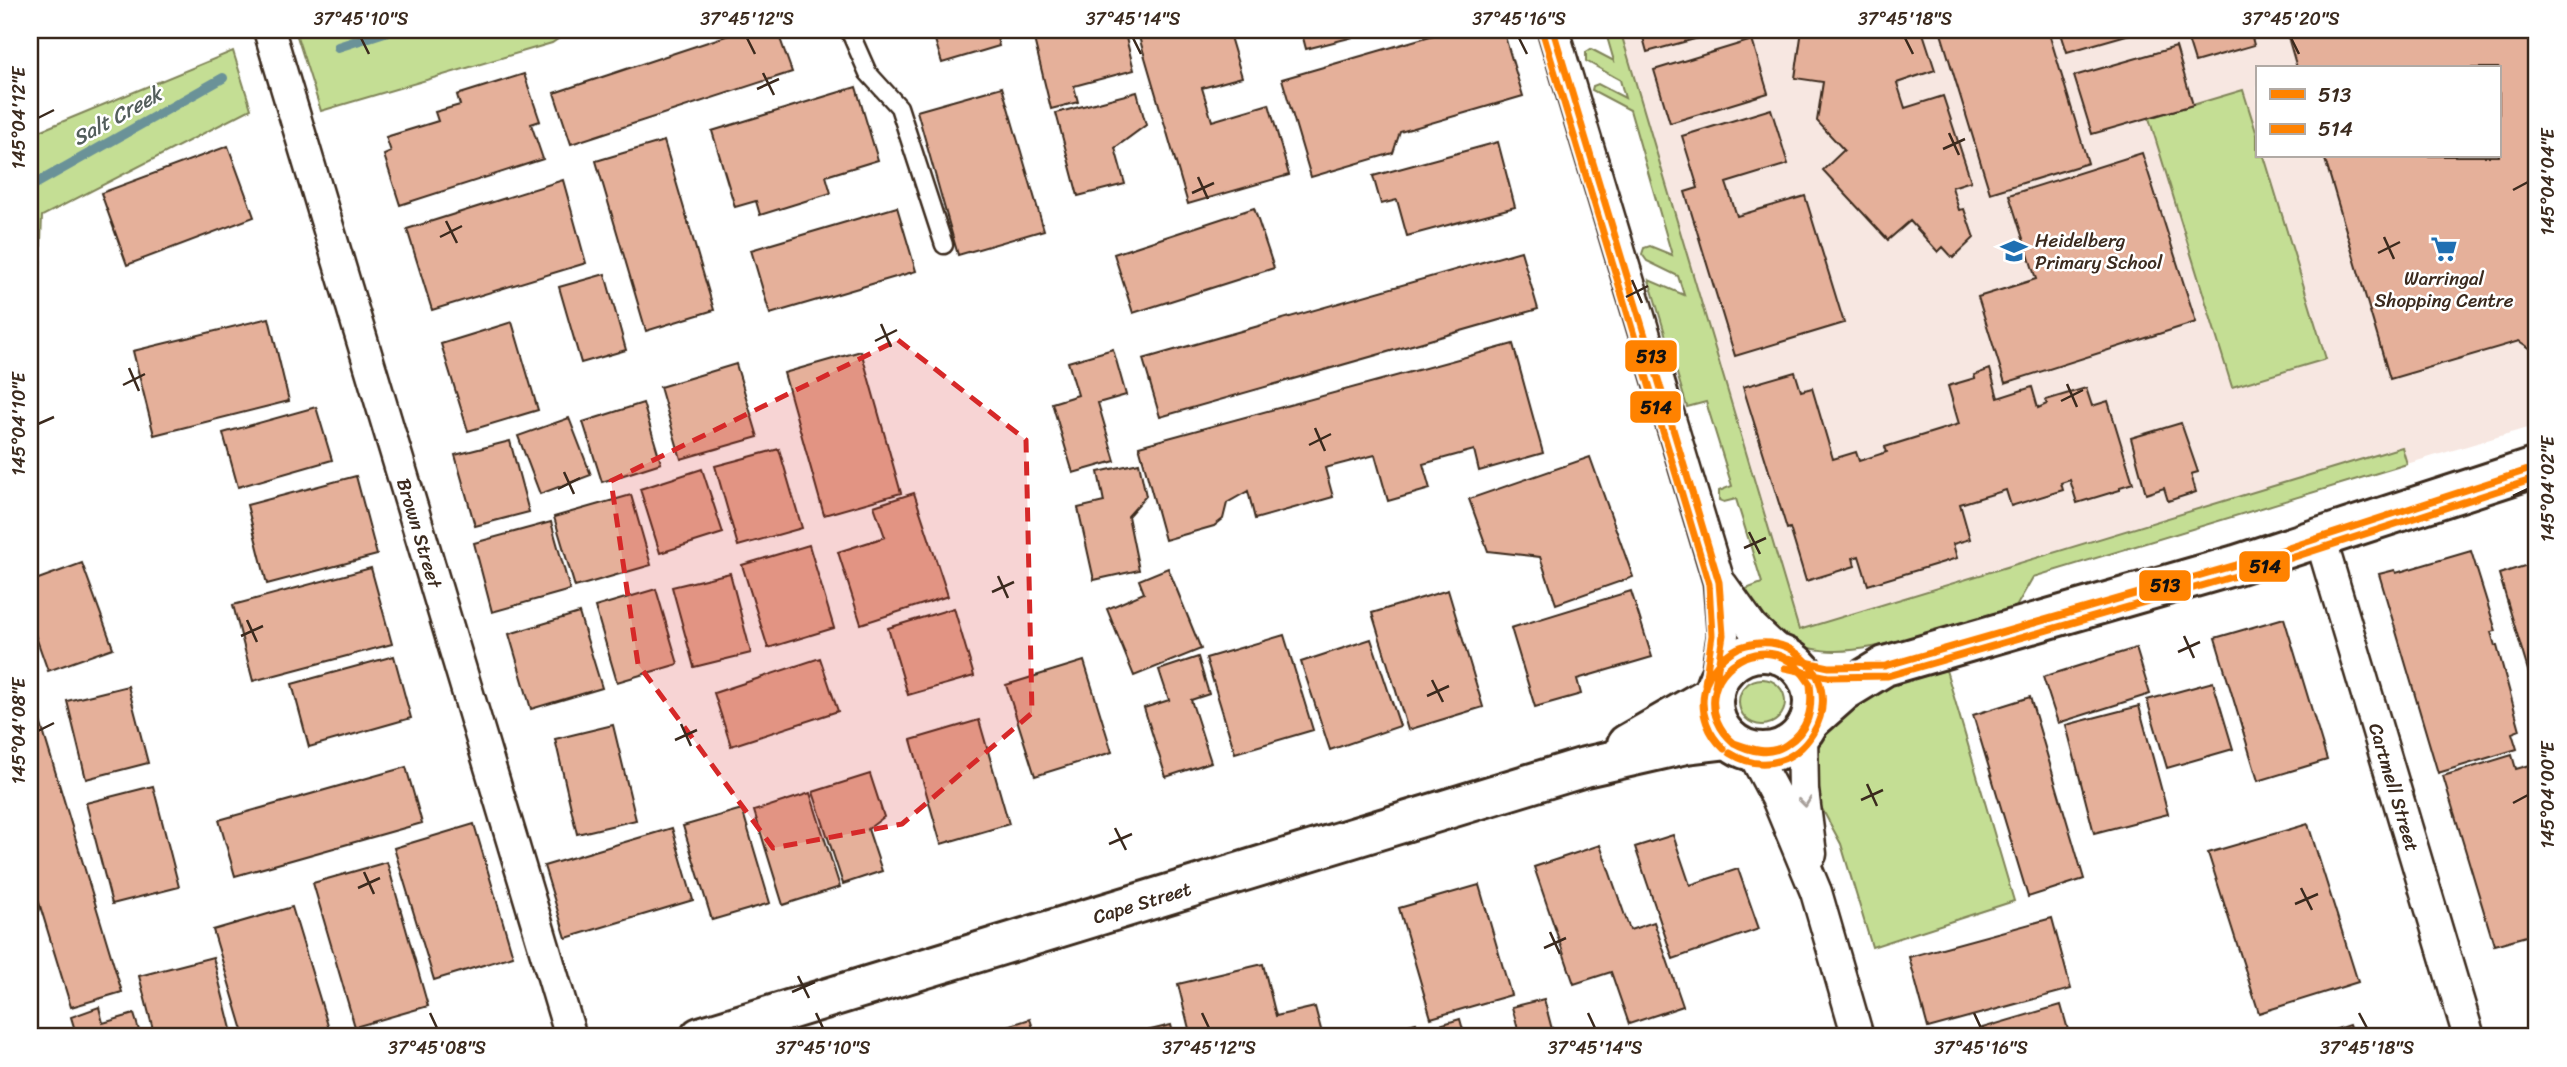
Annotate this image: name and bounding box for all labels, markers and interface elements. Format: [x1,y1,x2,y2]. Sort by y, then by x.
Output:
text: 37°45'10"S [314,3,408,35]
text: 37°45'12"S [700,3,794,35]
text: 37°45'14"S [1086,3,1180,35]
text: 37°45'16"S [1472,3,1566,35]
text: 37°45'18"S [1858,3,1952,35]
text: 37°45'20"S [2242,3,2340,35]
text: 145°04'12"E [3,66,35,169]
legend [2256,66,2500,158]
water label: Salt Creek [65,74,172,156]
text: 513 [2318,76,2352,114]
text: 514 [2318,110,2353,148]
text: 145°04'04"E [2532,127,2564,236]
place label: Heidelberg Primary School [2035,224,2163,279]
supermarket icon: Warringal Shopping Centre [2429,234,2459,264]
school or university icon: Heidelberg Primary School [1999,236,2029,266]
place label: Warringal Shopping Centre [2375,262,2514,317]
line badge: 513 [1624,339,1678,373]
text: 513 [1636,340,1667,373]
text: 145°04'10"E [3,371,35,476]
line badge: 514 [1629,390,1682,424]
text: 514 [1640,391,1672,424]
text: 145°04'02"E [2532,435,2564,542]
street label: Brown Street [388,474,452,593]
line badge: 514 [2238,550,2291,583]
text: 514 [2249,550,2281,583]
line badge: 513 [2138,569,2192,602]
text: 513 [2150,569,2181,602]
text: 145°04'08"E [3,677,35,784]
street label: Cartmell Street [2360,719,2429,856]
text: 145°04'00"E [2532,740,2564,849]
one-way arrow [1797,797,1812,808]
street label: Cape Street [1089,872,1195,933]
text: 37°45'08"S [388,1032,486,1064]
text: 37°45'10"S [776,1032,870,1064]
text: 37°45'12"S [1162,1032,1256,1064]
text: 37°45'14"S [1548,1032,1642,1064]
text: 37°45'16"S [1934,1032,2028,1064]
text: 37°45'18"S [2320,1032,2414,1064]

